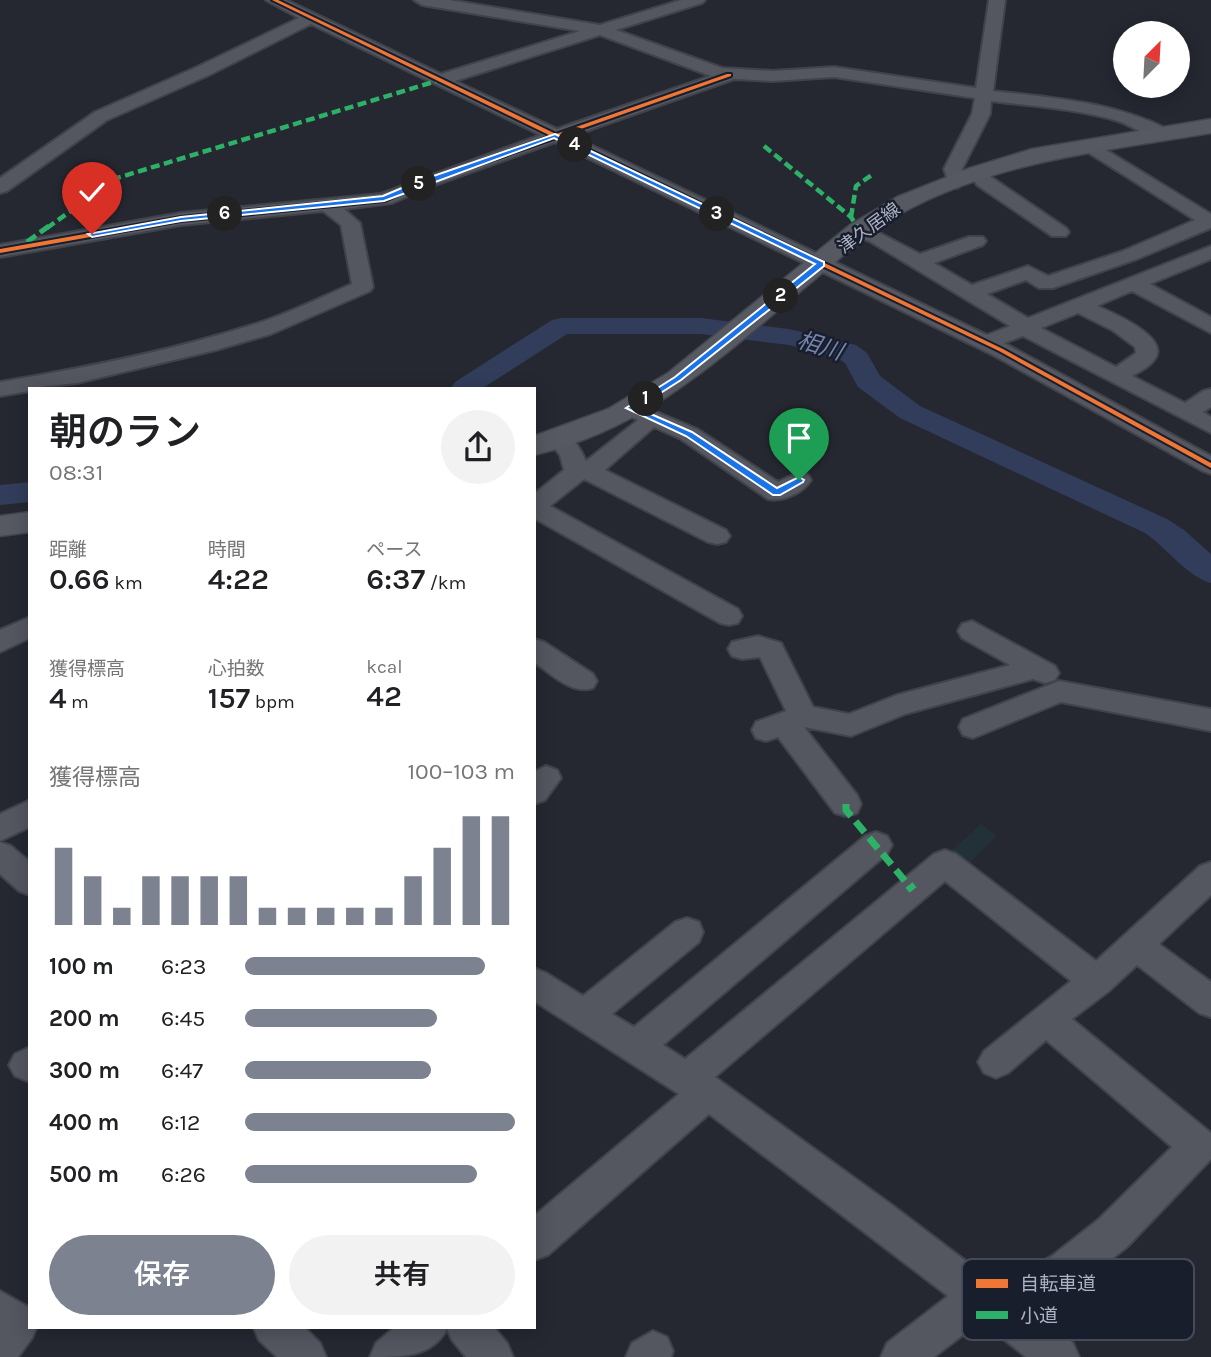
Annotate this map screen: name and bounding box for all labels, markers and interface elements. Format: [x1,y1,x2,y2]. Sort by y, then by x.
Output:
north arrow [1113,21,1190,98]
map controls [1113,21,1190,98]
pin: 4 [558,128,592,162]
text: 4 [569,133,580,155]
pin [62,162,122,234]
pin: 5 [402,166,436,202]
text: 5 [413,172,424,194]
icon: check [73,173,111,211]
pin: 6 [208,196,243,232]
pin: 3 [700,196,734,232]
street label: 津久居線 [833,198,905,258]
text: 6 [219,202,230,224]
text: 3 [711,202,722,224]
pin: 2 [764,278,798,314]
text: 2 [775,284,786,306]
water label: 相川 [794,326,849,367]
pin: 1 [628,382,664,416]
text: 1 [642,387,649,409]
pin [769,408,829,480]
text: 朝のラン [49,410,201,455]
button: share [441,410,515,484]
icon: arrive [780,419,818,457]
text: 08:31 [49,459,103,486]
text: 距離 [49,539,87,561]
text: 時間 [208,539,246,561]
text: ペース [366,539,422,561]
text: 0.66 [49,561,110,597]
text: 4:22 [208,561,269,597]
text: 6:37 [366,561,425,597]
text: km [110,572,143,594]
text: /km [425,572,466,594]
text: kcal [366,656,403,678]
text: 獲得標高 [49,658,125,680]
text: 心拍数 [208,658,265,680]
text: 42 [366,678,402,714]
text: 4 [49,680,67,716]
text: 157 [208,680,250,716]
text: m [67,691,89,713]
text: bpm [250,691,295,713]
text: 100–103 m [407,758,515,785]
text: 獲得標高 [49,764,141,791]
text: 100 m [49,953,114,980]
text: 6:23 [161,953,206,980]
text: 200 m [49,1005,120,1032]
text: 6:45 [161,1005,205,1032]
text: 300 m [49,1057,120,1084]
text: 6:47 [161,1057,203,1084]
text: 400 m [49,1109,119,1136]
text: 6:12 [161,1109,200,1136]
text: 500 m [49,1161,119,1188]
text: 6:26 [161,1161,206,1188]
button: 保存 [49,1235,275,1315]
button: 共有 [289,1235,515,1315]
legend [962,1259,1194,1340]
text: 自転車道 [1020,1273,1096,1295]
text: 小道 [1020,1305,1058,1327]

